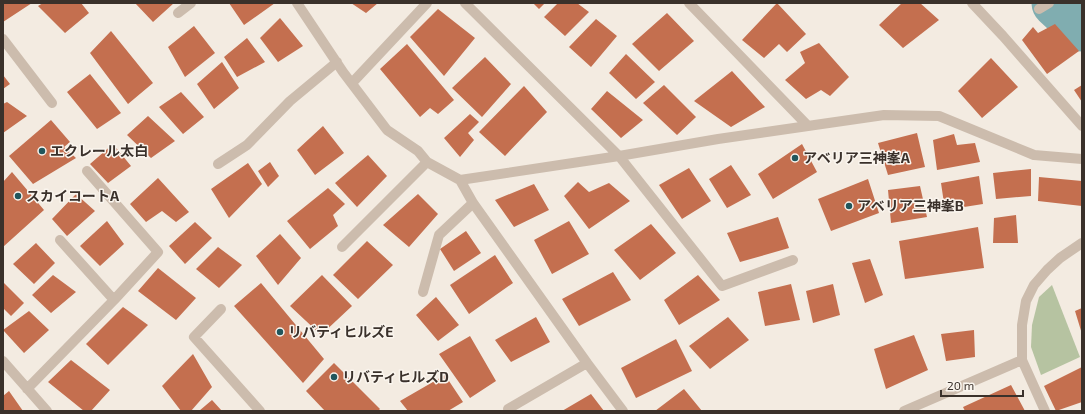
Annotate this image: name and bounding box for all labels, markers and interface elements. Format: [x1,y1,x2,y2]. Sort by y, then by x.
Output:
place label: エクレール太白 [50,142,148,159]
marker: エクレール太白 [37,146,47,156]
place label: アベリア三神峯A [803,149,911,166]
marker: アベリア三神峯A [790,153,800,163]
place label: スカイコートA [26,187,120,204]
marker: スカイコートA [13,191,23,201]
place label: アベリア三神峯B [857,197,964,214]
marker: アベリア三神峯B [844,201,854,211]
place label: リバティヒルズE [288,323,393,340]
marker: リバティヒルズE [275,327,285,337]
place label: リバティヒルズD [342,368,449,385]
marker: リバティヒルズD [329,372,339,382]
scale bar [941,372,1023,398]
text: 20 m [947,378,974,392]

